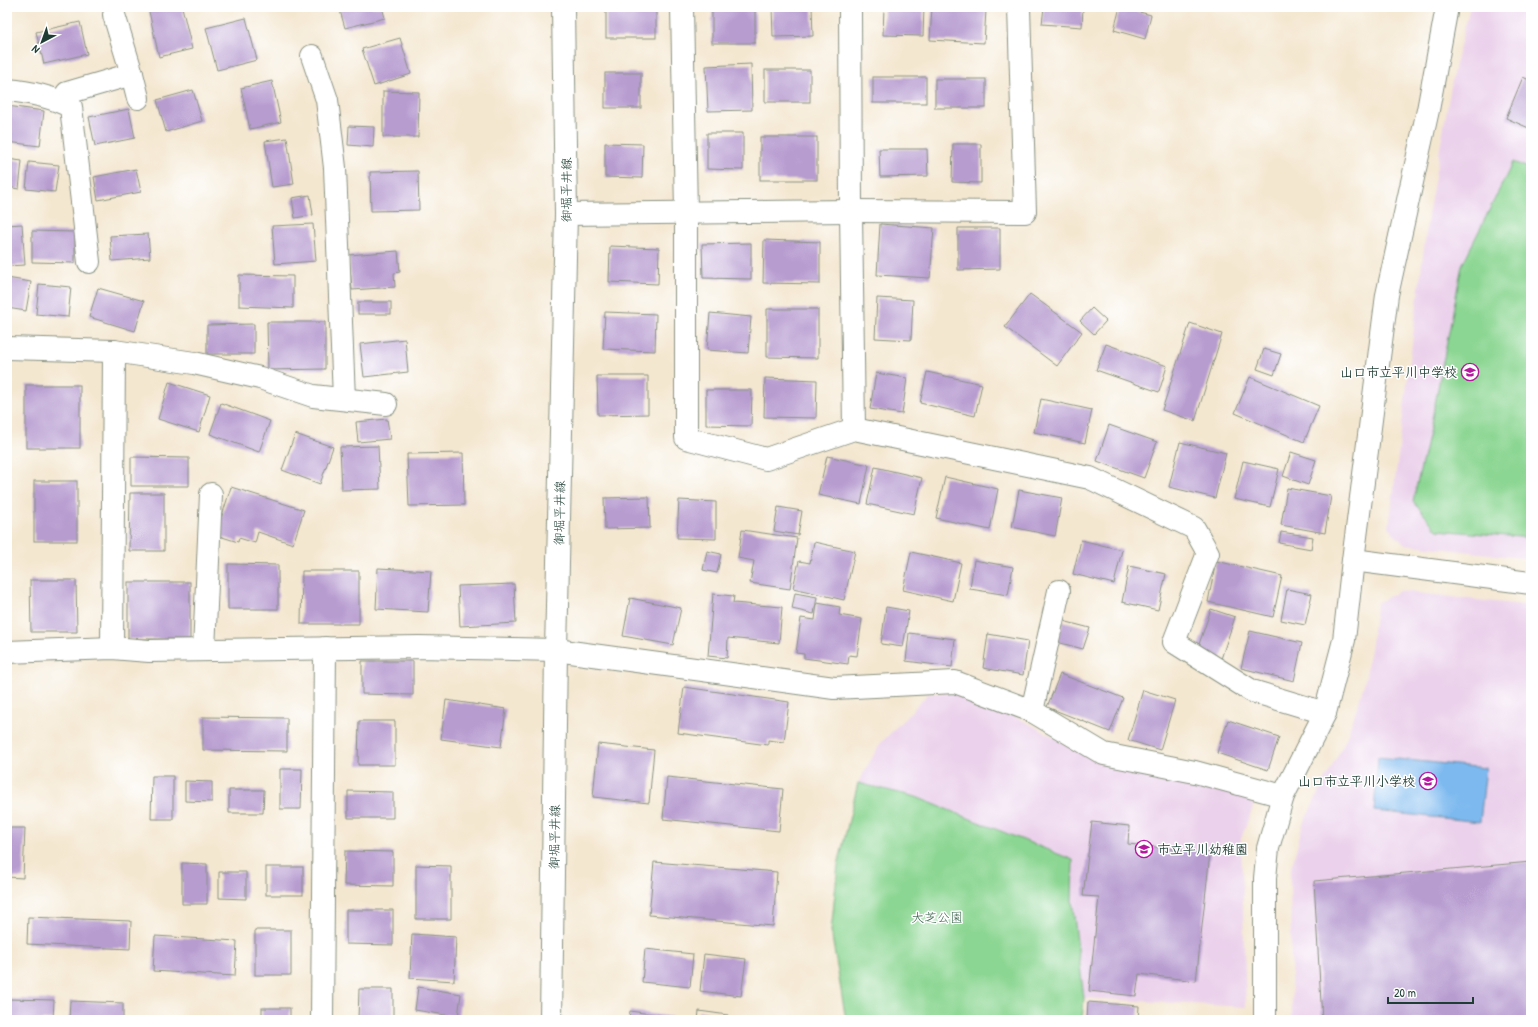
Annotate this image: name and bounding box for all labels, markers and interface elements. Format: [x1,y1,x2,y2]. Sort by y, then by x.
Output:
north arrow [22,22,62,62]
text: N [29,42,42,57]
street label: 御堀平井線 [557,157,575,223]
school or university icon: 山口市立平川中学校 [1460,362,1480,382]
place label: 山口市立平川中学校 [1340,363,1457,381]
street label: 御堀平井線 [549,479,569,546]
school or university icon: 山口市立平川小学校 [1418,771,1438,791]
place label: 山口市立平川小学校 [1298,772,1415,790]
street label: 御堀平井線 [544,803,564,870]
school or university icon: 市立平川幼稚園 [1134,839,1154,859]
place label: 市立平川幼稚園 [1157,840,1248,858]
park label: 大芝公園 [911,908,963,926]
scale bar [1388,979,1473,1005]
text: 20 m [1394,984,1416,1001]

